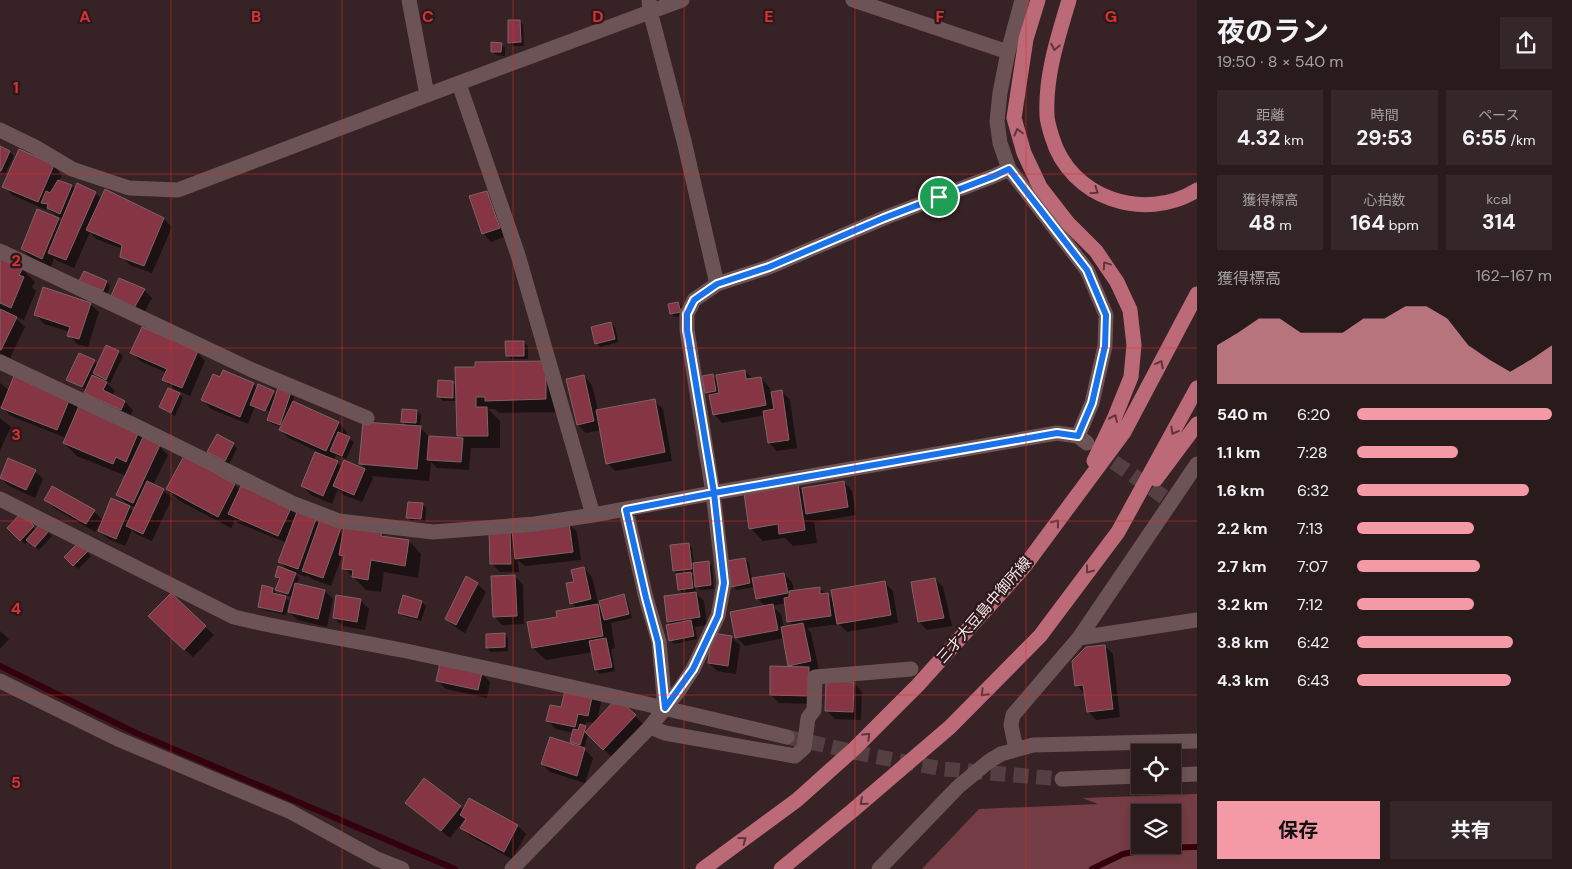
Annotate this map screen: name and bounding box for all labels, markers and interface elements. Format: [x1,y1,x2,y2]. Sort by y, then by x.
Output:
text: A [79,6,91,27]
text: B [251,6,261,27]
text: C [422,6,434,27]
text: D [592,6,604,27]
text: E [764,6,774,27]
text: F [936,6,945,27]
text: G [1105,6,1117,27]
text: 夜のラン [1217,13,1329,50]
button: share [1500,17,1552,69]
one-way arrow [1051,42,1061,51]
text: 19:50 · 8 × 540 m [1217,51,1344,72]
text: 1 [13,77,19,98]
text: 距離 [1256,106,1284,124]
text: 時間 [1370,106,1398,124]
text: ペース [1478,106,1519,124]
text: 4.32 [1237,124,1280,152]
text: 29:53 [1356,124,1413,152]
text: 6:55 [1462,124,1507,152]
one-way arrow [1013,127,1024,136]
text: km [1280,131,1304,149]
text: /km [1507,131,1536,149]
pin [918,176,960,218]
icon: arrive [925,183,953,211]
one-way arrow [1089,185,1099,194]
text: kcal [1486,190,1511,208]
text: 獲得標高 [1242,191,1298,209]
text: 心拍数 [1363,191,1405,209]
text: 314 [1482,208,1516,236]
text: 48 [1249,209,1276,237]
text: 164 [1350,209,1385,237]
text: m [1276,216,1292,234]
text: bpm [1385,216,1419,234]
text: 2 [11,250,21,271]
one-way arrow [1103,262,1112,271]
text: 162–167 m [1476,265,1552,286]
text: 獲得標高 [1217,268,1281,289]
one-way arrow [1154,360,1164,369]
text: 540 m [1217,404,1267,425]
text: 6:20 [1297,404,1330,425]
one-way arrow [1107,414,1118,423]
text: 3 [11,424,21,445]
one-way arrow [1170,426,1180,435]
text: 1.1 km [1217,442,1260,463]
text: 7:28 [1297,442,1327,463]
text: 1.6 km [1217,480,1265,501]
text: 6:32 [1297,480,1329,501]
text: 2.2 km [1217,518,1268,539]
text: 7:13 [1297,518,1323,539]
one-way arrow [1050,519,1059,529]
street label: 三才大豆島中御所線 [932,552,1036,668]
text: 2.7 km [1217,556,1266,577]
text: 7:07 [1297,556,1328,577]
one-way arrow [1086,564,1095,574]
text: 3.2 km [1217,594,1268,615]
text: 7:12 [1297,594,1323,615]
text: 4 [11,598,21,619]
text: 3.8 km [1217,632,1269,653]
text: 6:42 [1297,632,1329,653]
text: 4.3 km [1217,670,1269,691]
text: 6:43 [1297,670,1329,691]
one-way arrow [981,687,990,696]
one-way arrow [861,733,870,742]
map controls [1131,744,1181,854]
button: locate [1131,744,1181,794]
text: 5 [11,772,21,793]
one-way arrow [860,796,869,805]
button: 保存 [1217,801,1380,859]
button: 共有 [1390,801,1552,859]
button: layers [1131,804,1181,854]
one-way arrow [737,837,747,846]

